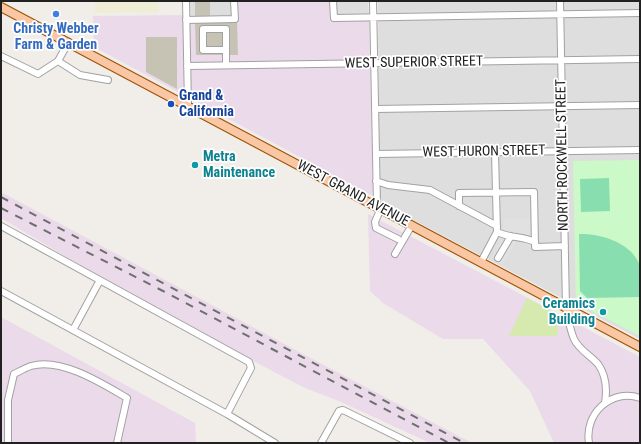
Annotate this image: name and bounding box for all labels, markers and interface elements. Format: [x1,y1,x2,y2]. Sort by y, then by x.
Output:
marker: Christy Webber Farm & Garden [51,9,61,19]
place label: Christy Webber Farm & Garden [13,21,99,54]
street label: WEST SUPERIOR STREET [345,53,483,73]
street label: NORTH ROCKWELL STREET [553,79,573,231]
place label: Grand & California [179,88,234,120]
marker: Grand & California [166,99,176,109]
street label: WEST HURON STREET [422,143,546,161]
place label: Metra Maintenance [203,149,275,182]
street label: WEST GRAND AVENUE [294,157,412,231]
marker: Metra Maintenance [190,160,200,170]
place label: Ceramics Building [543,296,595,328]
marker: Ceramics Building [598,307,608,317]

